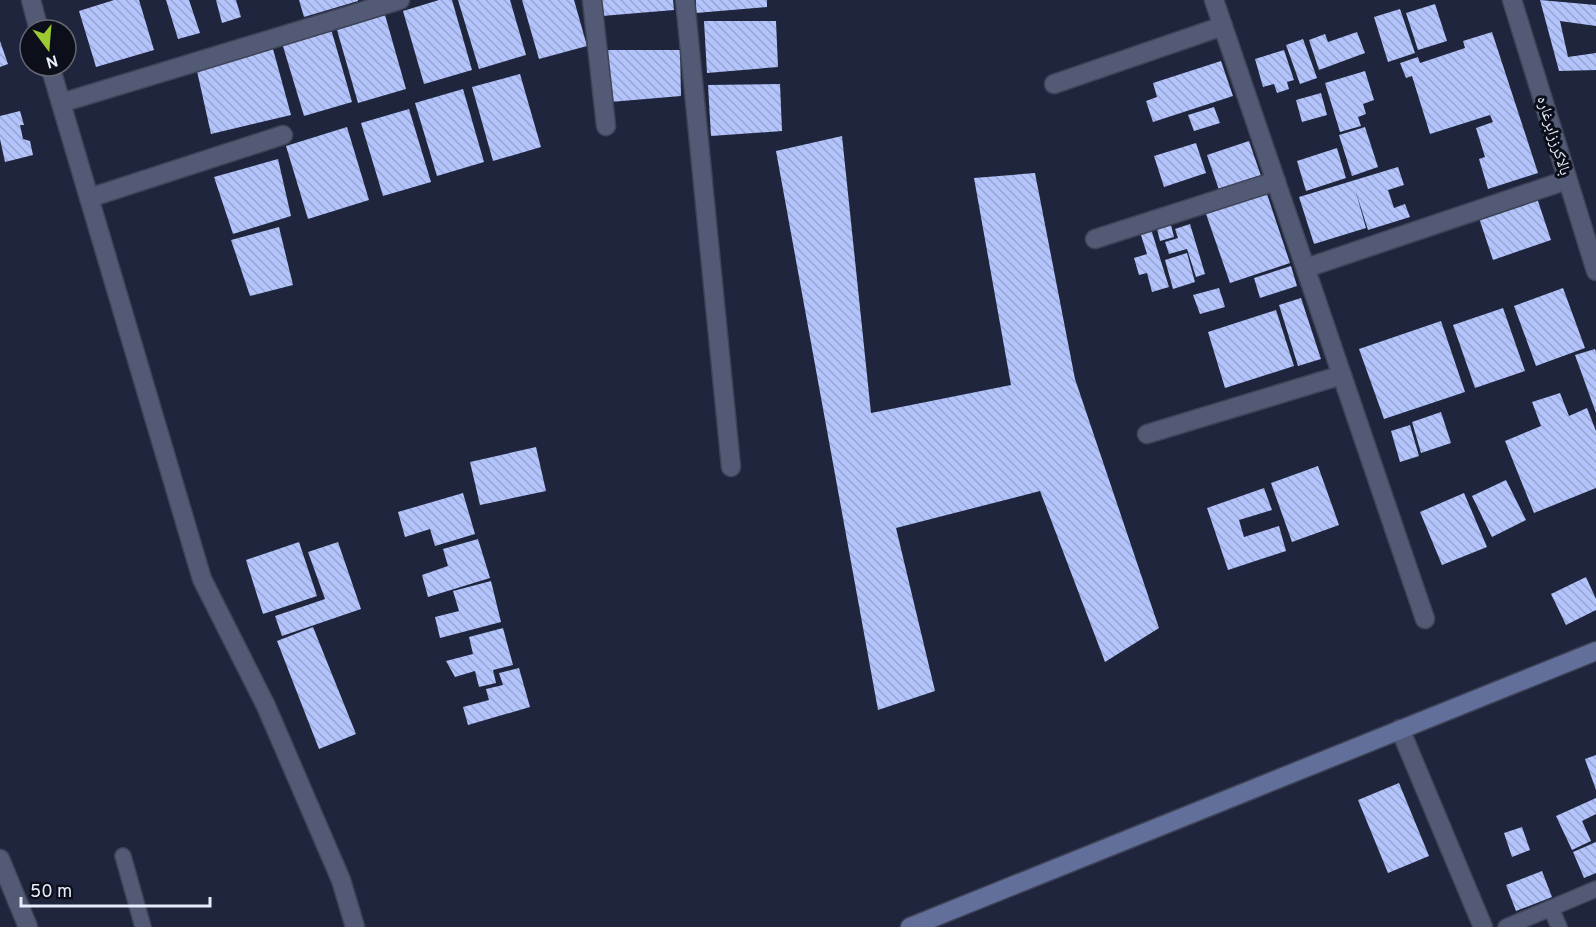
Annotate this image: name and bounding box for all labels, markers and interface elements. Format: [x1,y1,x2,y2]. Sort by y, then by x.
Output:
north arrow [18,18,78,78]
text: N [43,49,60,72]
street label: بالاکرززابرغاره [1531,94,1575,178]
scale bar [21,870,210,908]
text: 50 m [30,881,72,904]

